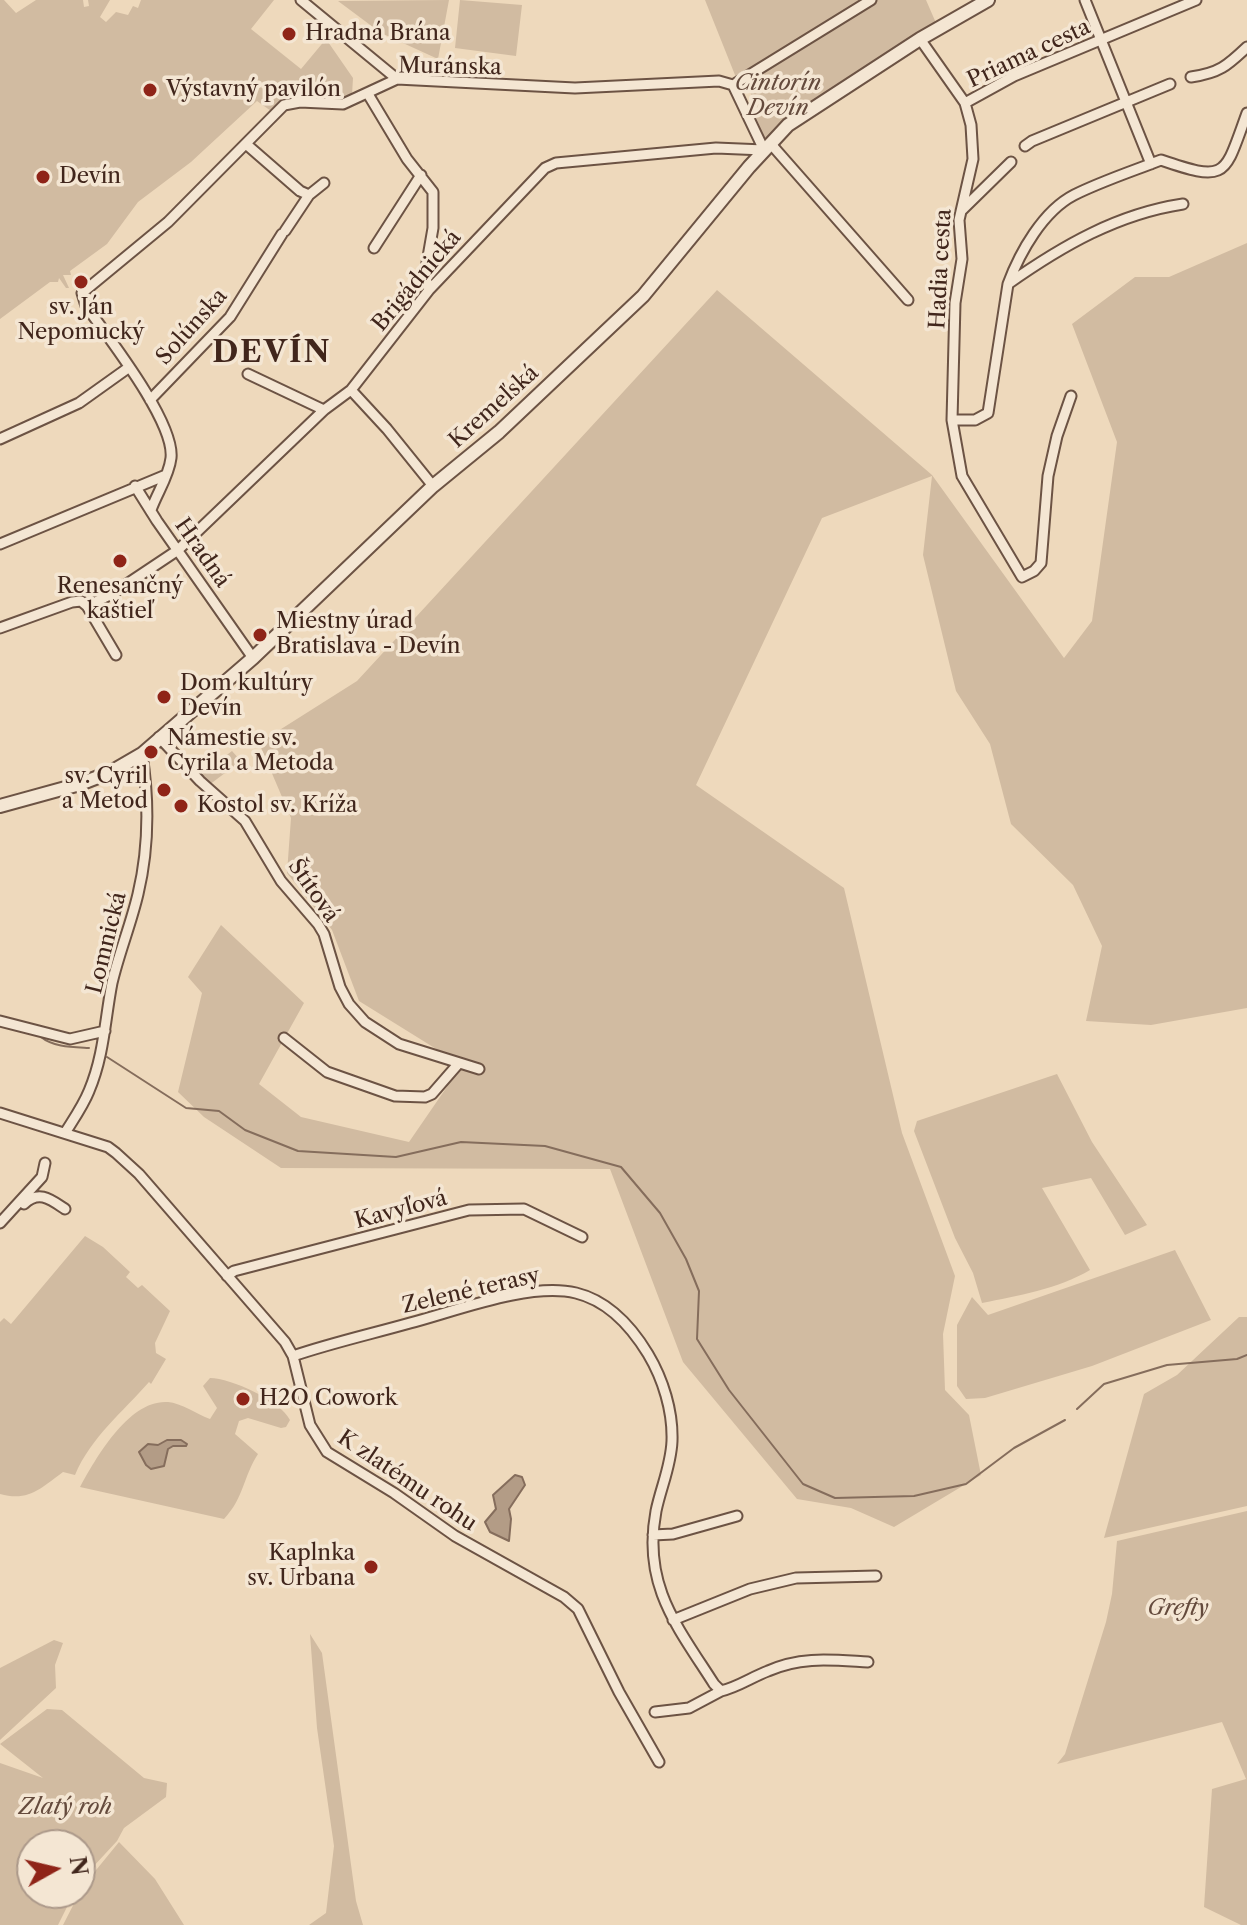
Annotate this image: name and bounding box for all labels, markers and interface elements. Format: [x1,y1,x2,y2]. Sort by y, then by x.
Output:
street label: Priama cesta [963,14,1095,94]
place label: Hradná Brána [305,21,451,47]
marker: Hradná Brána [280,25,298,43]
street label: Muránska [398,53,502,81]
park label: Cintorín Devín [735,71,821,122]
place label: Výstavný pavilón [166,77,341,103]
marker: Výstavný pavilón [141,81,159,99]
place label: Devín [59,164,121,190]
marker: Devín [34,168,52,186]
street label: Hadia cesta [925,208,957,330]
street label: Brigádnická [367,225,467,337]
marker: sv. Ján Nepomucký [72,273,90,291]
street label: Solúnska [151,283,233,371]
place label: sv. Ján Nepomucký [17,295,145,346]
district label: DEVÍN [212,335,332,371]
street label: Kremeľská [444,360,544,454]
street label: Hradná [169,513,235,593]
marker: Renesančný kaštieľ [111,552,129,570]
place label: Renesančný kaštieľ [57,574,183,626]
place label: Miestny úrad Bratislava - Devín [276,609,460,660]
marker: Miestny úrad Bratislava - Devín [251,626,269,644]
place label: Dom kultúry Devín [180,671,313,722]
marker: Dom kultúry Devín [155,688,173,706]
place label: Námestie sv. Cyrila a Metoda [167,726,334,778]
marker: Námestie sv. Cyrila a Metoda [142,743,160,761]
place label: sv. Cyril a Metod [62,764,148,816]
marker: sv. Cyril a Metod [155,781,173,799]
place label: Kostol sv. Kríža [197,793,358,819]
marker: Kostol sv. Kríža [172,797,190,815]
street label: Štítová [282,854,344,928]
street label: Lomnická [82,889,132,997]
street label: Kavyľová [352,1185,450,1235]
street label: Zelené terasy [400,1262,542,1320]
place label: H2O Cowork [259,1386,398,1412]
marker: H2O Cowork [234,1390,252,1408]
street label: K zlatému rohu [332,1425,482,1537]
place label: Kaplnka sv. Urbana [247,1541,355,1592]
marker: Kaplnka sv. Urbana [362,1558,380,1576]
park label: Grefty [1147,1596,1209,1622]
park label: Zlatý roh [18,1795,112,1821]
north arrow [16,1829,96,1909]
text: N [64,1855,93,1877]

